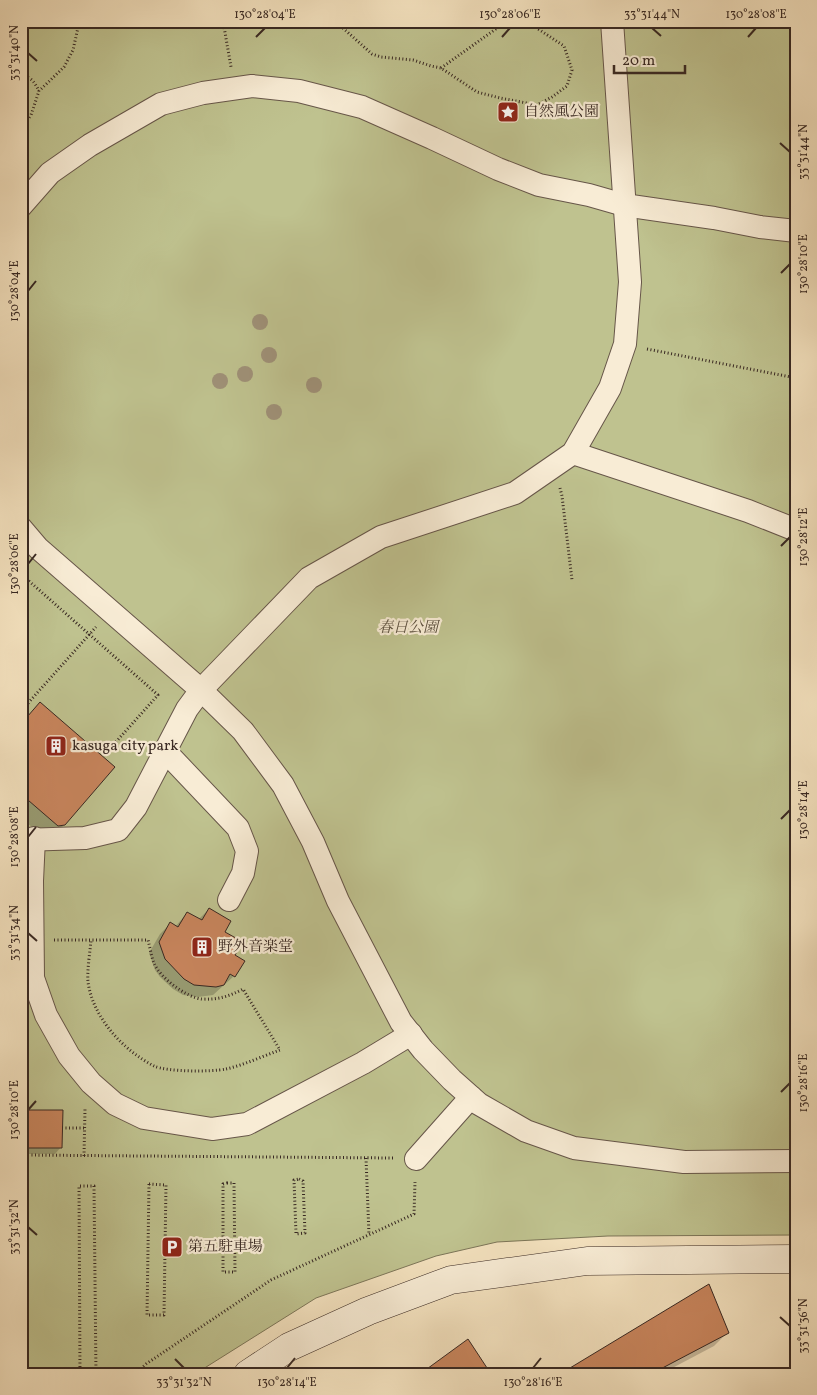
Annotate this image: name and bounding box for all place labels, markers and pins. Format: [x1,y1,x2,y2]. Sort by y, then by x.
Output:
place icon: 自然風公園 [496,100,520,124]
place label: 自然風公園 [524,102,599,123]
building icon: kasuga city park [44,734,68,758]
place label: kasuga city park [72,736,178,757]
building icon: 野外音楽堂 [190,935,214,959]
place label: 野外音楽堂 [218,937,293,958]
parking icon: 第五駐車場 [160,1235,184,1259]
place label: 第五駐車場 [188,1237,263,1258]

